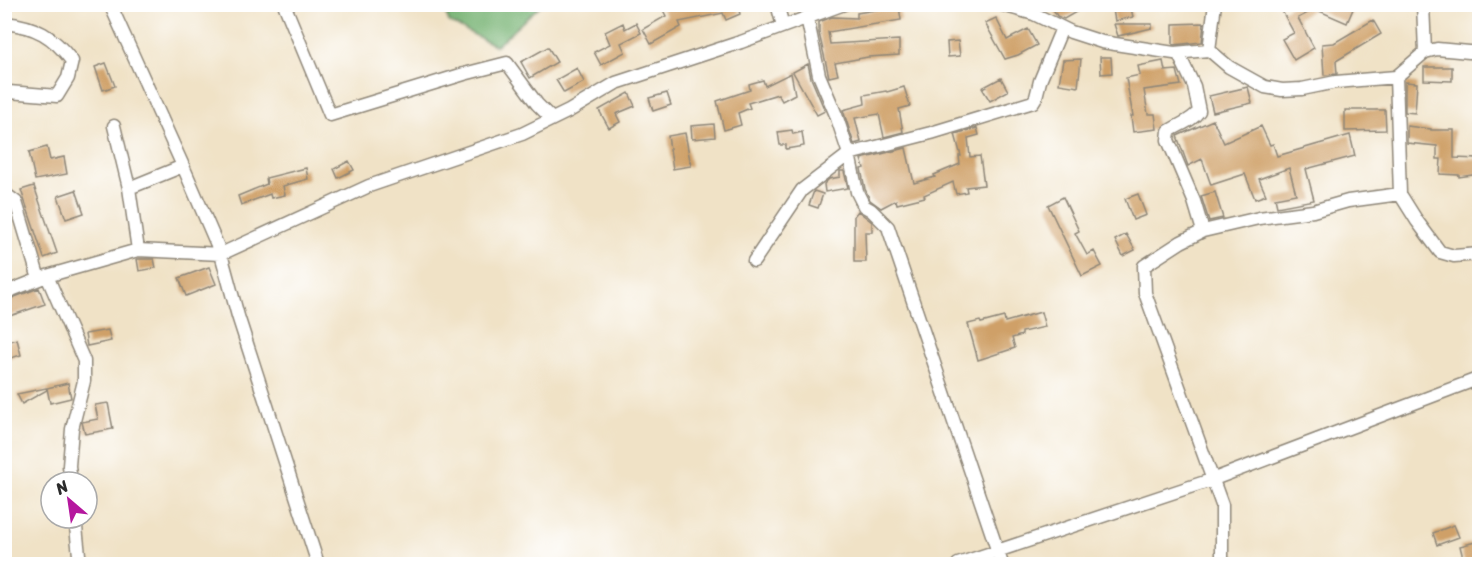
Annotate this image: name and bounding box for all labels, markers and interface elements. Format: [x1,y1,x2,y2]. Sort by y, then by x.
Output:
north arrow [39,470,99,530]
text: N [49,472,75,503]

